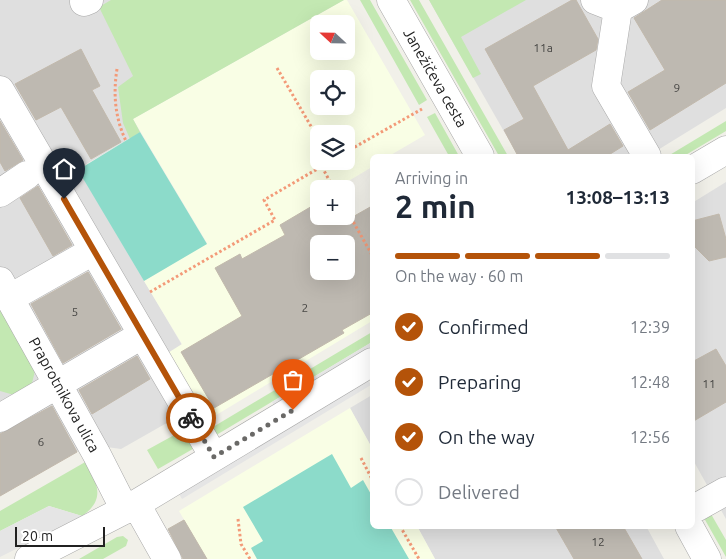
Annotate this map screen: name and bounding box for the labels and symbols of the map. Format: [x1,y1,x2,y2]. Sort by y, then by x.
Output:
north arrow [310,15,355,60]
street label: Janežičeva cesta [400,25,471,130]
house number: 11a [533,41,553,54]
house number: 9 [674,81,680,94]
pin [43,148,85,199]
house number: 2 [302,301,308,314]
house number: 5 [72,305,78,318]
street label: Praprotnikova ulica [26,334,103,455]
pin [272,359,314,410]
house number: 11 [702,377,716,390]
courier [166,393,216,443]
house number: 6 [38,435,45,448]
scale bar [15,524,105,547]
house number: 12 [591,535,605,548]

